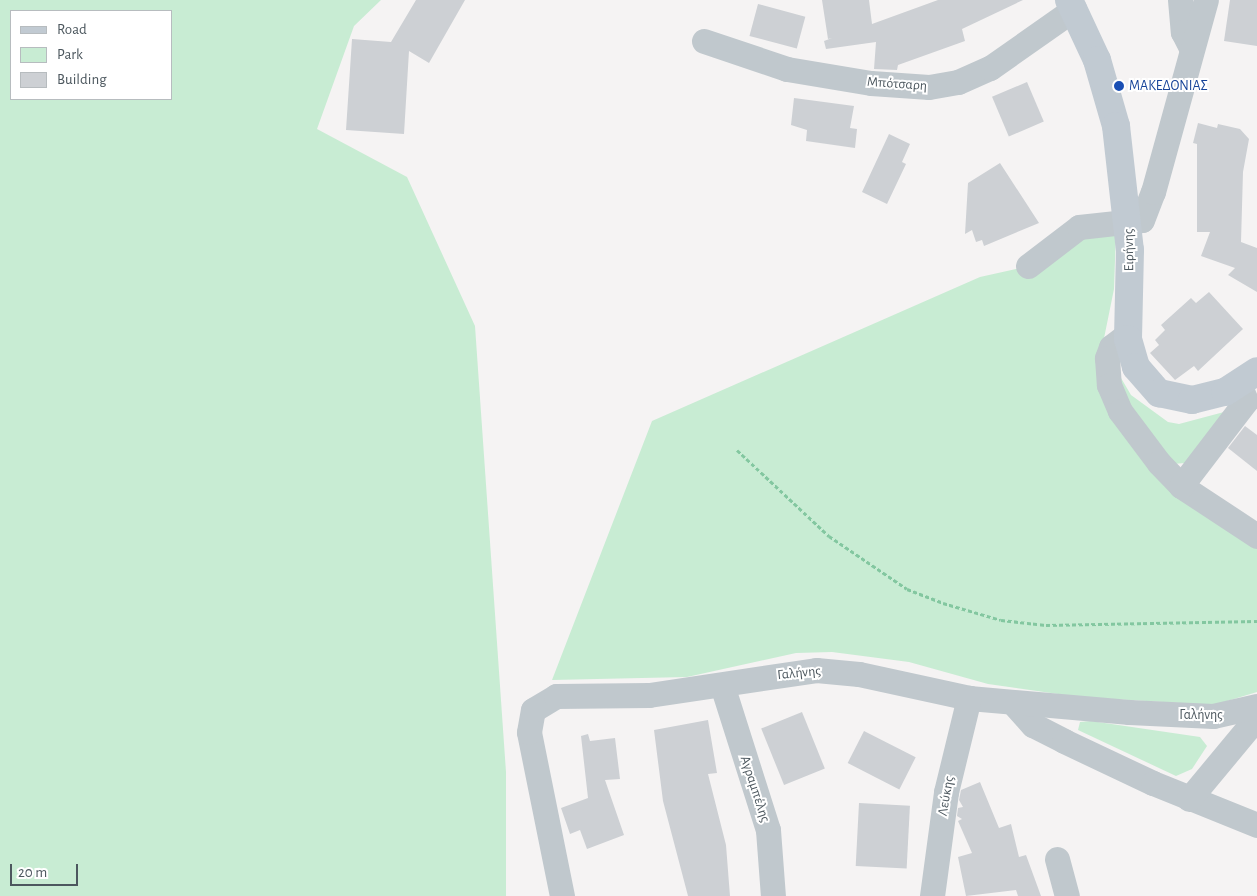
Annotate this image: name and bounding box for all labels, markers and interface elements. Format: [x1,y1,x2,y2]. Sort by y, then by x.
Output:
legend [10,10,172,100]
text: Road [57,22,87,37]
text: Park [57,47,83,62]
text: Building [57,72,107,87]
street label: Μπότσαρη [867,74,927,94]
place label: ΜΑΚΕΔΟΝΙΑΣ [1129,78,1208,94]
marker: ΜΑΚΕΔΟΝΙΑΣ [1113,80,1125,92]
street label: Ειρήνης [1120,229,1138,271]
street label: Γαλήνης [776,662,822,684]
street label: Γαλήνης [1179,707,1223,723]
street label: Αγραμπέλης [736,754,774,824]
street label: Λεύκης [934,775,958,817]
scale bar [12,854,80,886]
text: 20 m [18,865,47,880]

